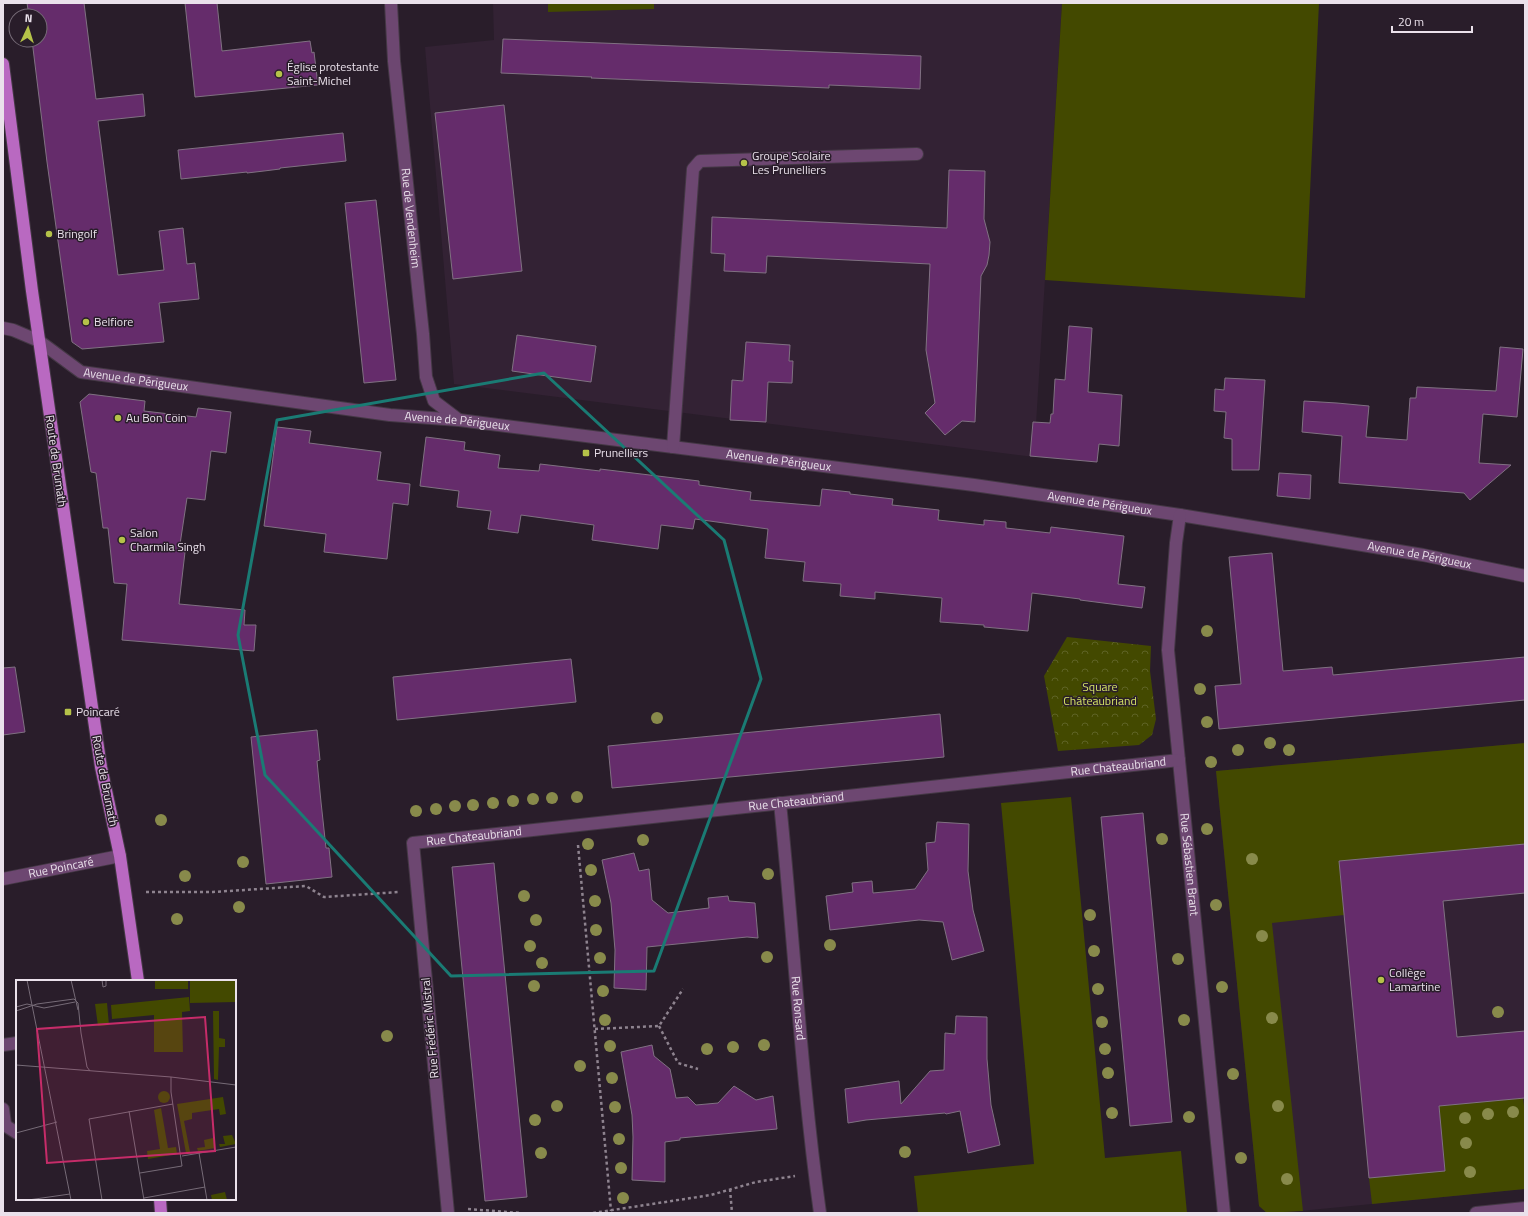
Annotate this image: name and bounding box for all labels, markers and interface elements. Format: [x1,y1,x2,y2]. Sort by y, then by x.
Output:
north arrow [8,8,48,48]
scale bar [1392,8,1472,34]
text: N [24,10,33,26]
text: 20 m [1398,12,1424,31]
place label: Église protestante Saint-Michel [287,57,379,90]
marker: Église protestante Saint-Michel [274,69,284,79]
place label: Groupe Scolaire Les Prunelliers [752,146,831,179]
marker: Groupe Scolaire Les Prunelliers [739,158,749,168]
street label: Rue de Vendenheim [396,167,426,269]
place label: Bringolf [57,224,97,243]
marker: Bringolf [44,229,54,239]
place label: Belfiore [94,312,133,331]
marker: Belfiore [81,317,91,327]
street label: Avenue de Périgueux [82,362,190,396]
street label: Avenue de Périgueux [404,406,511,435]
place label: Au Bon Coin [126,408,187,427]
marker: Au Bon Coin [113,413,123,423]
street label: Route de Brumath [41,414,72,508]
place label: Prunelliers [594,443,649,462]
street label: Avenue de Périgueux [725,444,833,476]
marker: Prunelliers [581,448,591,458]
street label: Avenue de Périgueux [1046,486,1154,520]
place label: Salon Charmila Singh [130,523,205,556]
marker: Salon Charmila Singh [117,535,127,545]
street label: Avenue de Périgueux [1366,536,1474,574]
park label: Square Châteaubriand [1063,677,1137,710]
place label: Poincaré [76,702,120,721]
marker: Poincaré [63,707,73,717]
street label: Route de Brumath [87,734,124,828]
street label: Rue Chateaubriand [1069,751,1167,781]
street label: Rue Chateaubriand [747,786,845,816]
street label: Rue Sébastien Brant [1175,812,1204,917]
street label: Rue Chateaubriand [425,821,523,851]
street label: Rue Poincaré [26,851,95,883]
place label: Collège Lamartine [1389,963,1440,996]
street label: Rue Ronsard [786,975,811,1041]
marker: Collège Lamartine [1376,975,1386,985]
street label: Rue Frédéric Mistral [416,977,443,1079]
inset map [16,980,236,1200]

